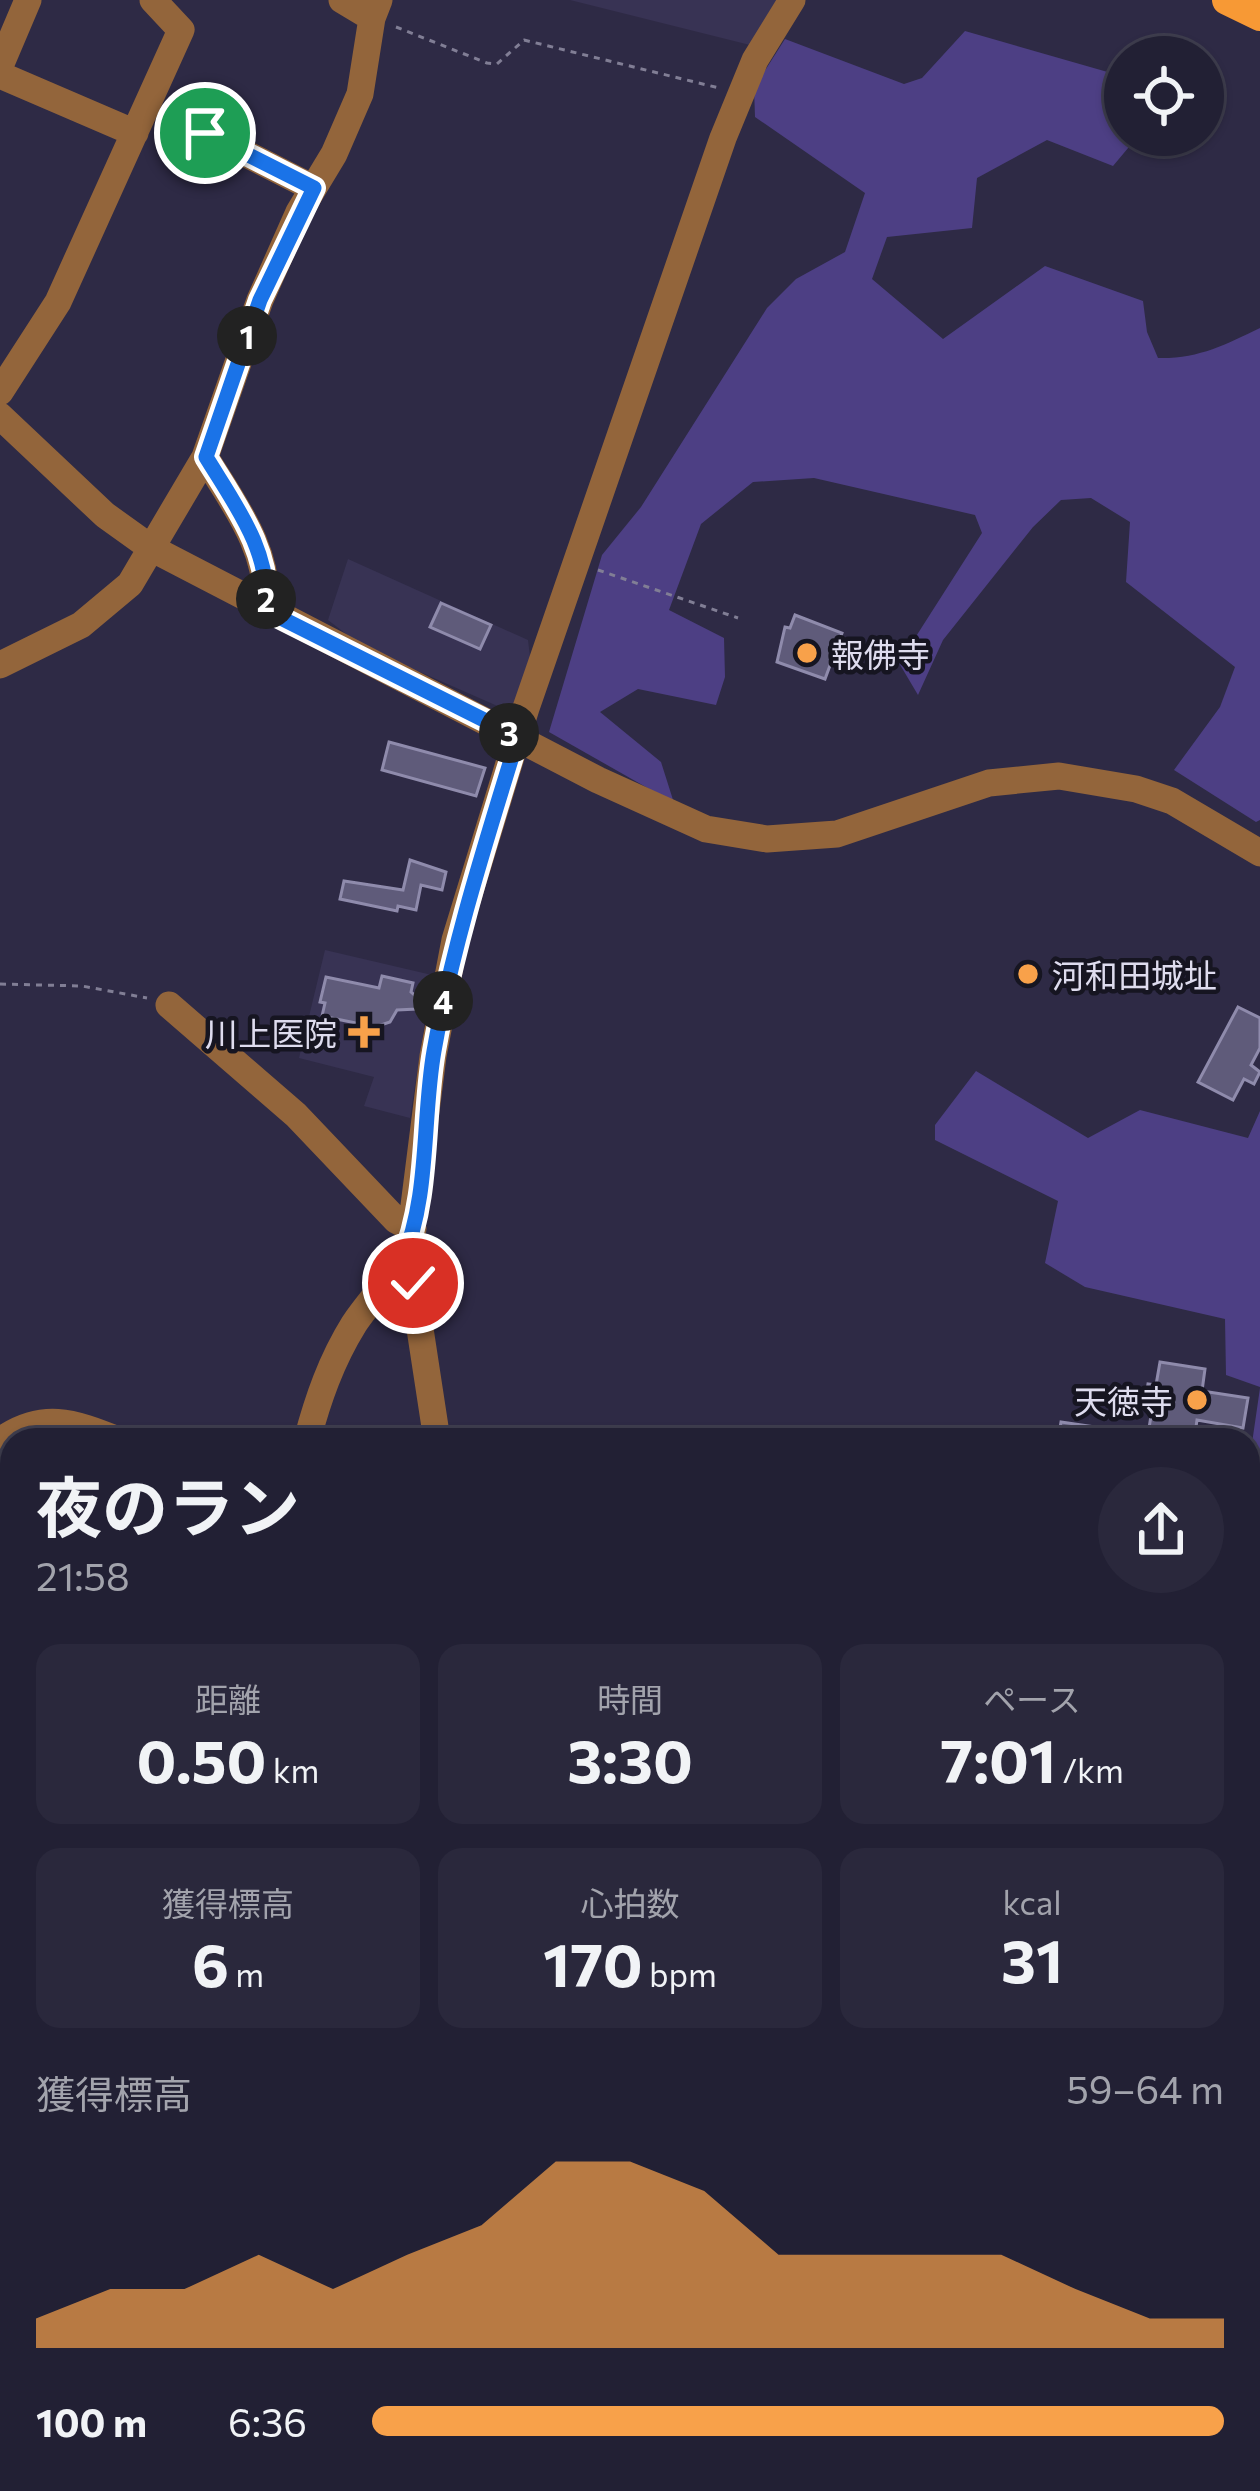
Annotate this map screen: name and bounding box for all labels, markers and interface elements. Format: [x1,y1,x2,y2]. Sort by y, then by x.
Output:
map controls [1104,36,1224,156]
button: locate [1104,36,1224,156]
pin [154,82,256,184]
icon: arrive [172,100,238,166]
pin: 1 [217,306,277,366]
text: 1 [240,315,254,356]
pin: 2 [236,569,296,629]
text: 2 [257,578,275,619]
place label: 報佛寺 [831,633,930,674]
marker: 報佛寺 [794,640,820,666]
pin: 3 [479,703,539,763]
text: 3 [499,712,519,753]
place label: 河和田城址 [1052,954,1217,995]
marker: 河和田城址 [1015,961,1041,987]
pin: 4 [413,971,473,1031]
text: 4 [433,980,453,1021]
place label: 川上医院 [205,1012,337,1053]
marker: 川上医院 [348,1016,380,1048]
pin [362,1232,464,1334]
icon: check [380,1250,446,1316]
place label: 天徳寺 [1074,1380,1173,1421]
marker: 天徳寺 [1184,1387,1210,1413]
text: 夜のラン [36,1465,300,1546]
button: share [1098,1467,1224,1593]
text: 21:58 [36,1551,130,1599]
text: 距離 [195,1678,261,1719]
text: 時間 [597,1678,663,1719]
text: ペース [983,1678,1081,1719]
text: 0.50 [137,1722,266,1795]
text: 3:30 [567,1722,693,1795]
text: 7:01 [940,1722,1056,1795]
text: km [266,1749,319,1790]
text: /km [1056,1749,1124,1790]
text: kcal [1002,1881,1062,1922]
text: 獲得標高 [162,1882,294,1923]
text: 心拍数 [581,1882,680,1923]
text: 31 [1001,1922,1063,1995]
text: 6 [192,1926,229,1999]
text: 170 [543,1926,643,1999]
text: m [229,1953,264,1994]
text: bpm [643,1953,717,1994]
text: 59–64 m [1066,2064,1224,2112]
text: 獲得標高 [36,2069,192,2117]
text: 100 m [36,2397,147,2445]
text: 6:36 [228,2397,307,2445]

